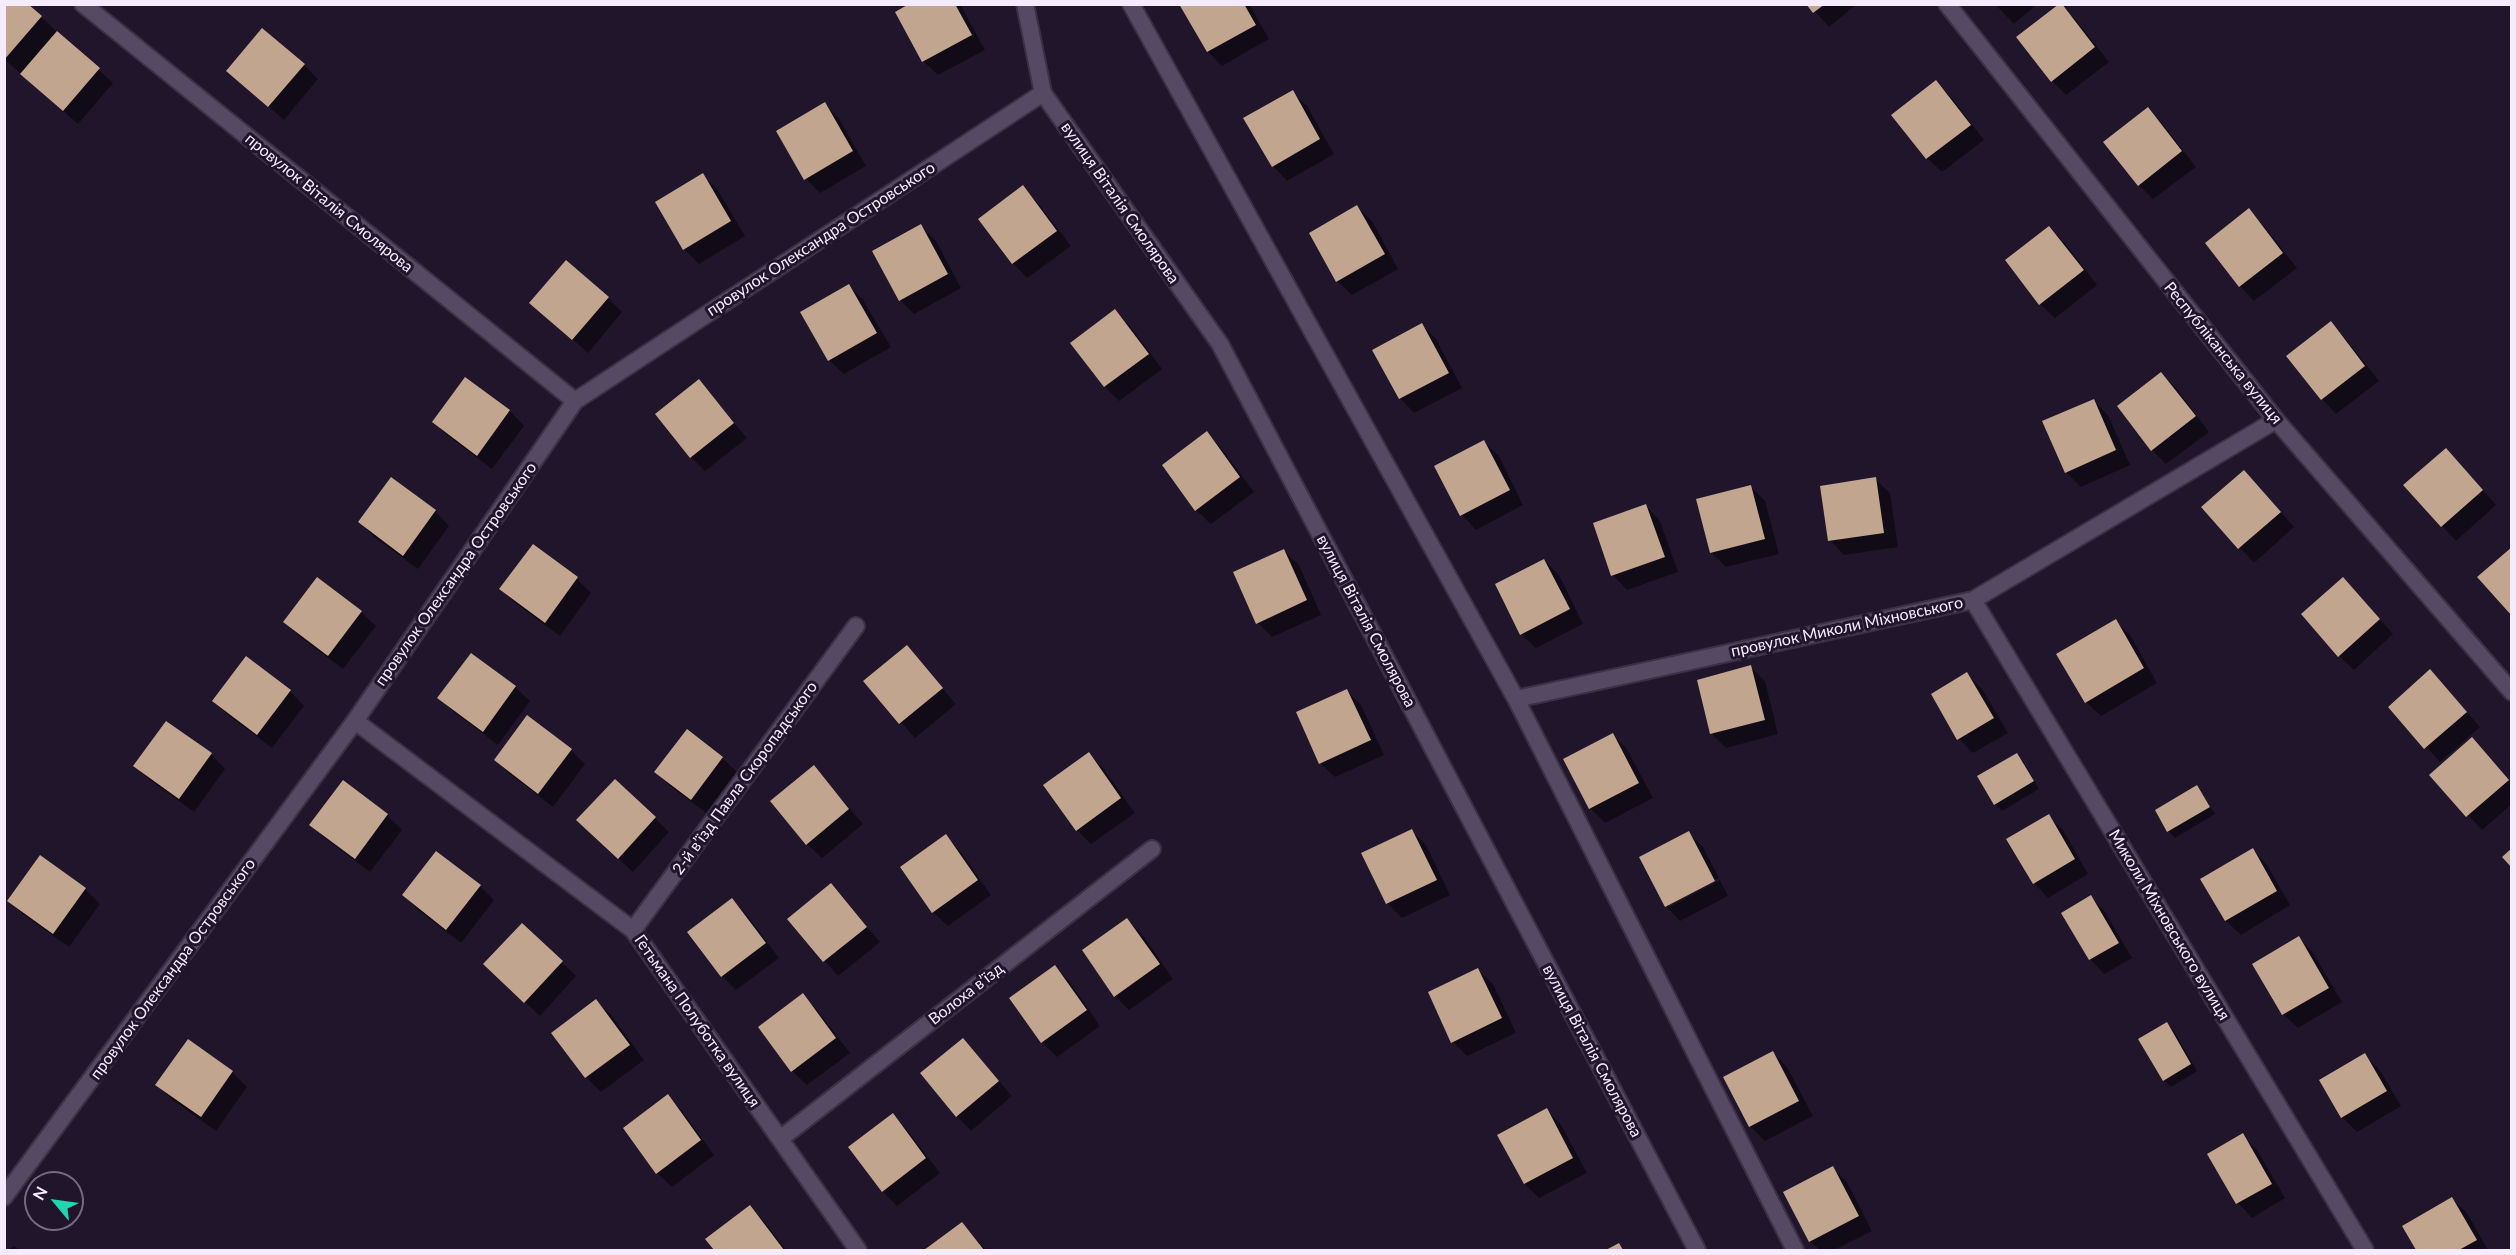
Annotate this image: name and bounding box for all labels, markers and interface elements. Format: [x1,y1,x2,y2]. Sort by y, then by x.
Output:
street label: вулиця Віталія Смолярова [1057,119,1183,287]
street label: провулок Віталія Смолярова [241,129,417,277]
street label: провулок Олександра Островського [703,158,939,320]
street label: Республіканська вулиця [2160,278,2286,428]
street label: провулок Олександра Островського [371,459,541,689]
street label: вулиця Віталія Смолярова [1312,531,1420,711]
street label: провулок Миколи Міхновського [1729,593,1965,661]
street label: 2-й в’їзд Павла Скоропадського [668,678,822,878]
street label: Миколи Міхновського вулиця [2104,826,2234,1024]
street label: провулок Олександра Островського [86,855,260,1083]
street label: Гетьмана Полуботка вулиця [630,931,764,1111]
street label: Волоха в’їзд [925,959,1007,1029]
street label: вулиця Віталія Смолярова [1538,961,1646,1141]
north arrow [24,1171,84,1231]
text: N [28,1183,51,1203]

